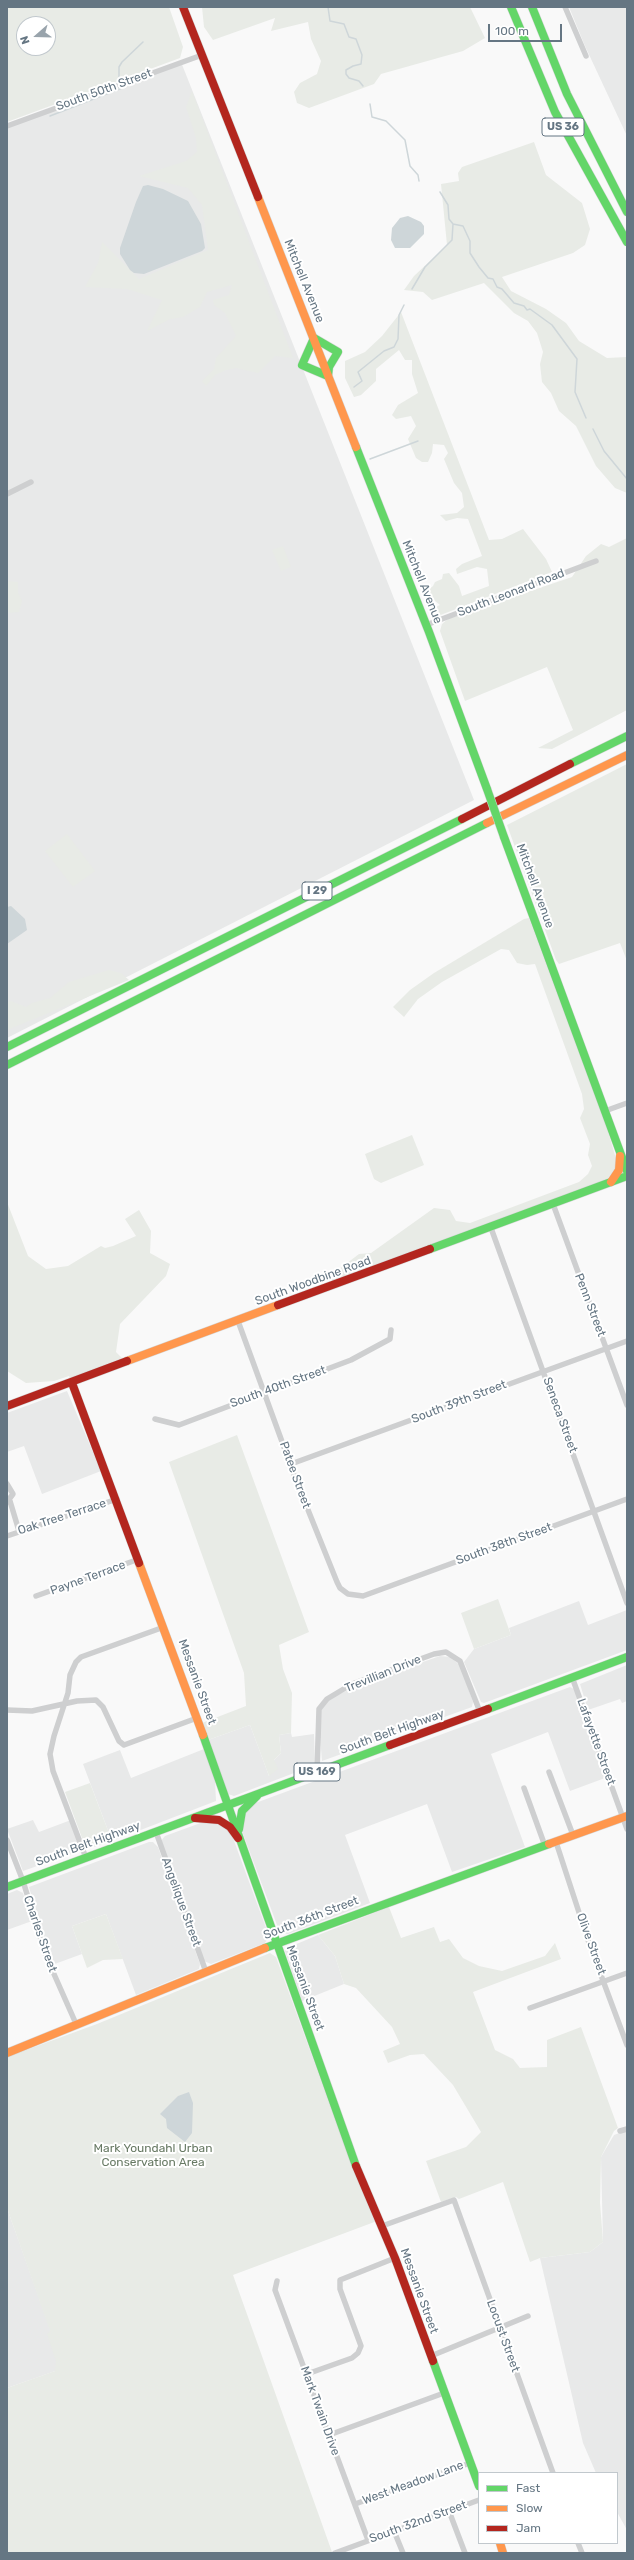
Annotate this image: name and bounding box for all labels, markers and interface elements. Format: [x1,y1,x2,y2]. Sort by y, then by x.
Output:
north arrow [16,16,56,56]
scale bar [490,16,564,42]
text: 100 m [495,24,529,38]
text: N [18,34,33,46]
street label: South 50th Street [54,66,154,114]
road number: US 36 [542,118,584,136]
street label: Mitchell Avenue [281,237,327,325]
street label: Mitchell Avenue [399,538,445,626]
street label: South Leonard Road [455,566,567,620]
street label: Mitchell Avenue [513,842,557,930]
road number: I 29 [302,882,332,900]
street label: South Woodbine Road [253,1253,373,1309]
street label: Penn Street [571,1271,609,1339]
street label: South 40th Street [228,1363,328,1411]
street label: Seneca Street [540,1375,580,1455]
street label: South 39th Street [410,1377,508,1427]
street label: Patee Street [276,1440,314,1510]
street label: Oak Tree Terrace [16,1496,108,1538]
street label: South 38th Street [454,1520,554,1568]
street label: Payne Terrace [48,1558,128,1598]
street label: Messanie Street [175,1637,219,1727]
street label: Trevillian Drive [343,1652,423,1696]
street label: Lafayette Street [574,1697,618,1787]
street label: South Belt Highway [338,1706,446,1758]
road number: US 169 [294,1763,340,1781]
street label: South Belt Highway [34,1818,142,1870]
street label: Angelique Street [158,1855,204,1949]
street label: South 36th Street [261,1893,361,1943]
street label: Charles Street [20,1894,60,1974]
street label: Olive Street [573,1911,609,1977]
street label: Messanie Street [283,1943,327,2033]
park label: Mark Youndahl Urban Conservation Area [94,2142,212,2170]
street label: Messanie Street [397,2246,441,2336]
street label: Locust Street [483,2298,523,2374]
street label: Mark Twain Drive [297,2364,343,2458]
street label: West Meadow Lane [361,2458,465,2508]
legend [478,2472,618,2544]
text: Fast [516,2481,540,2495]
street label: South 32nd Street [367,2498,469,2546]
text: Slow [516,2501,543,2515]
text: Jam [516,2521,541,2535]

